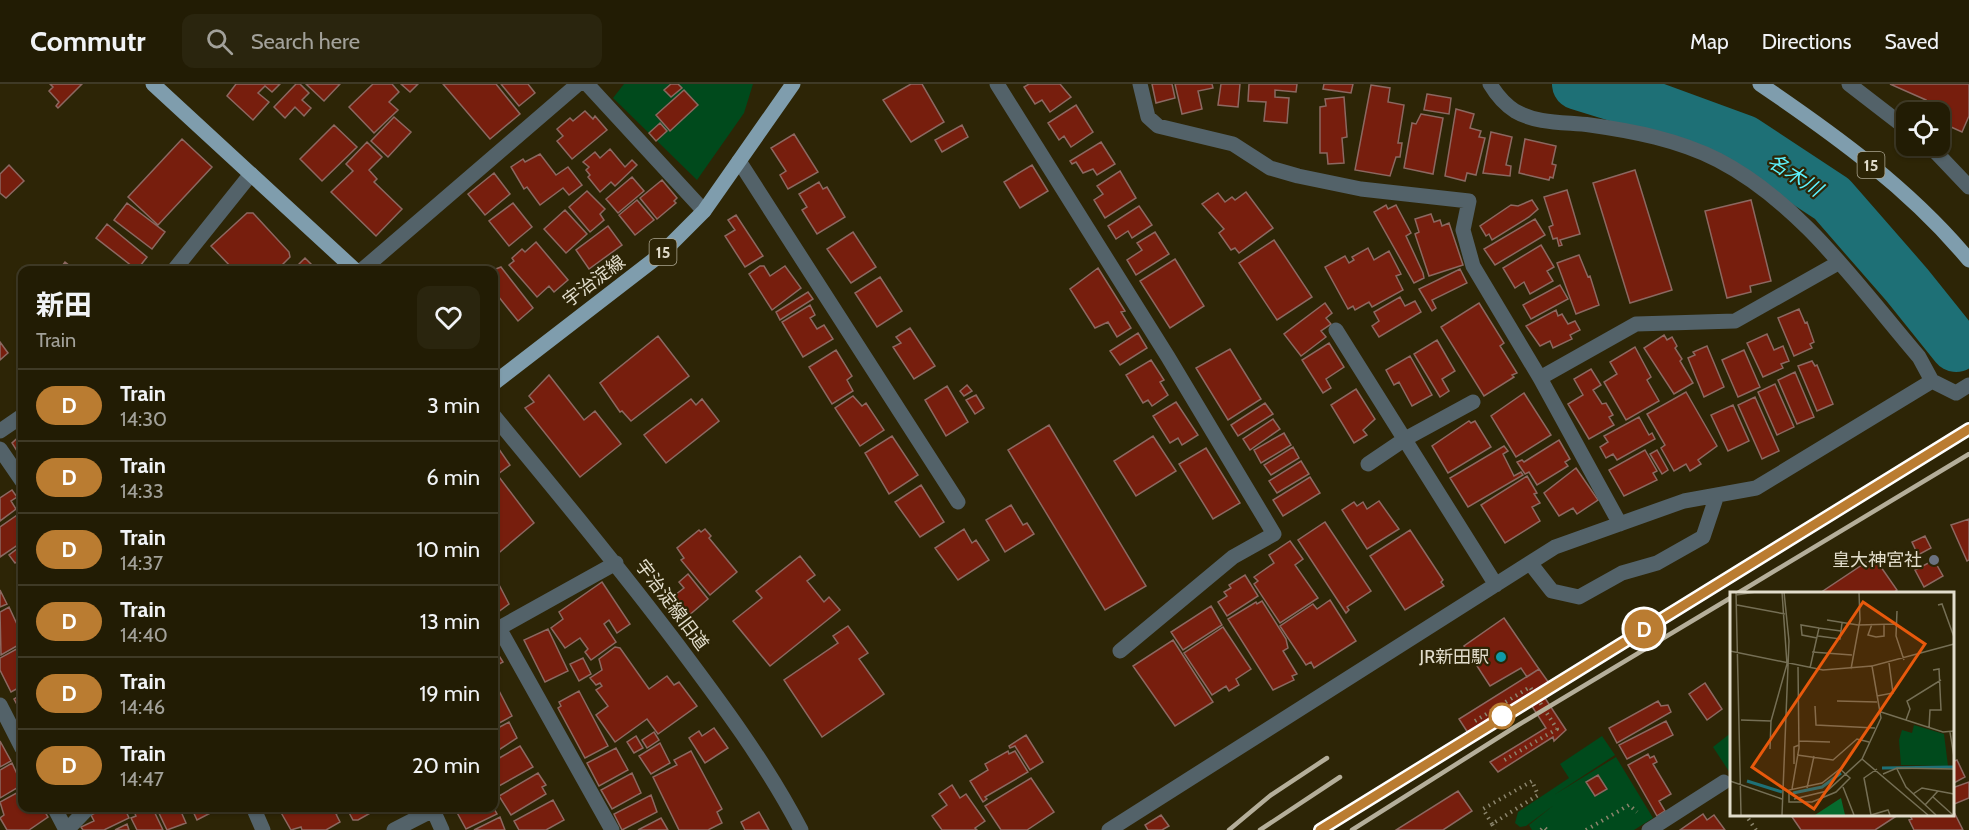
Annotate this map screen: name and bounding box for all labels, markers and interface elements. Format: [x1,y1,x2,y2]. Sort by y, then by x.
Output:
search box [182,14,602,68]
text: Commutr [30,24,146,58]
icon: search [203,25,236,58]
text: Search here [251,28,360,55]
text: Map [1690,29,1729,54]
text: Directions [1762,29,1851,54]
text: Saved [1884,29,1939,54]
map controls [1896,102,1950,156]
button: locate [1896,102,1950,156]
water label: 名木川 [1763,149,1828,202]
road number: 15 [1858,152,1884,178]
road number: 15 [650,239,676,265]
street label: 宇治淀線 [559,251,629,311]
button: heart [417,286,480,349]
text: 新田 [36,288,92,322]
text: Train [36,328,76,352]
text: Train [120,380,166,407]
text: 3 min [427,392,480,419]
text: D [61,393,77,418]
text: 14:30 [120,407,167,431]
text: Train [120,452,166,479]
text: 6 min [426,464,480,491]
text: D [61,465,77,490]
text: 14:33 [120,479,164,503]
text: Train [120,524,166,551]
text: 10 min [416,536,480,563]
text: D [61,537,77,562]
place label: 皇大神宮社 [1832,549,1922,571]
text: 14:37 [120,551,163,575]
marker: 皇大神宮社 [1927,553,1941,567]
street label: 宇治淀線旧道 [631,555,713,655]
inset map [1730,592,1954,815]
text: Train [120,596,166,623]
text: 13 min [420,608,480,635]
text: D [61,609,77,634]
line badge: D [1624,610,1664,648]
text: D [1636,617,1652,642]
text: 14:40 [120,623,168,647]
place label: JR新田駅 [1419,646,1489,668]
marker: JR新田駅 [1494,650,1508,664]
text: Train [120,668,166,695]
text: 19 min [419,680,480,707]
text: D [61,681,77,706]
text: 14:46 [120,695,165,719]
unlabelled marker [1489,703,1515,729]
text: Train [120,740,166,767]
text: 20 min [412,752,480,779]
text: D [61,753,77,778]
text: 14:47 [120,767,164,791]

